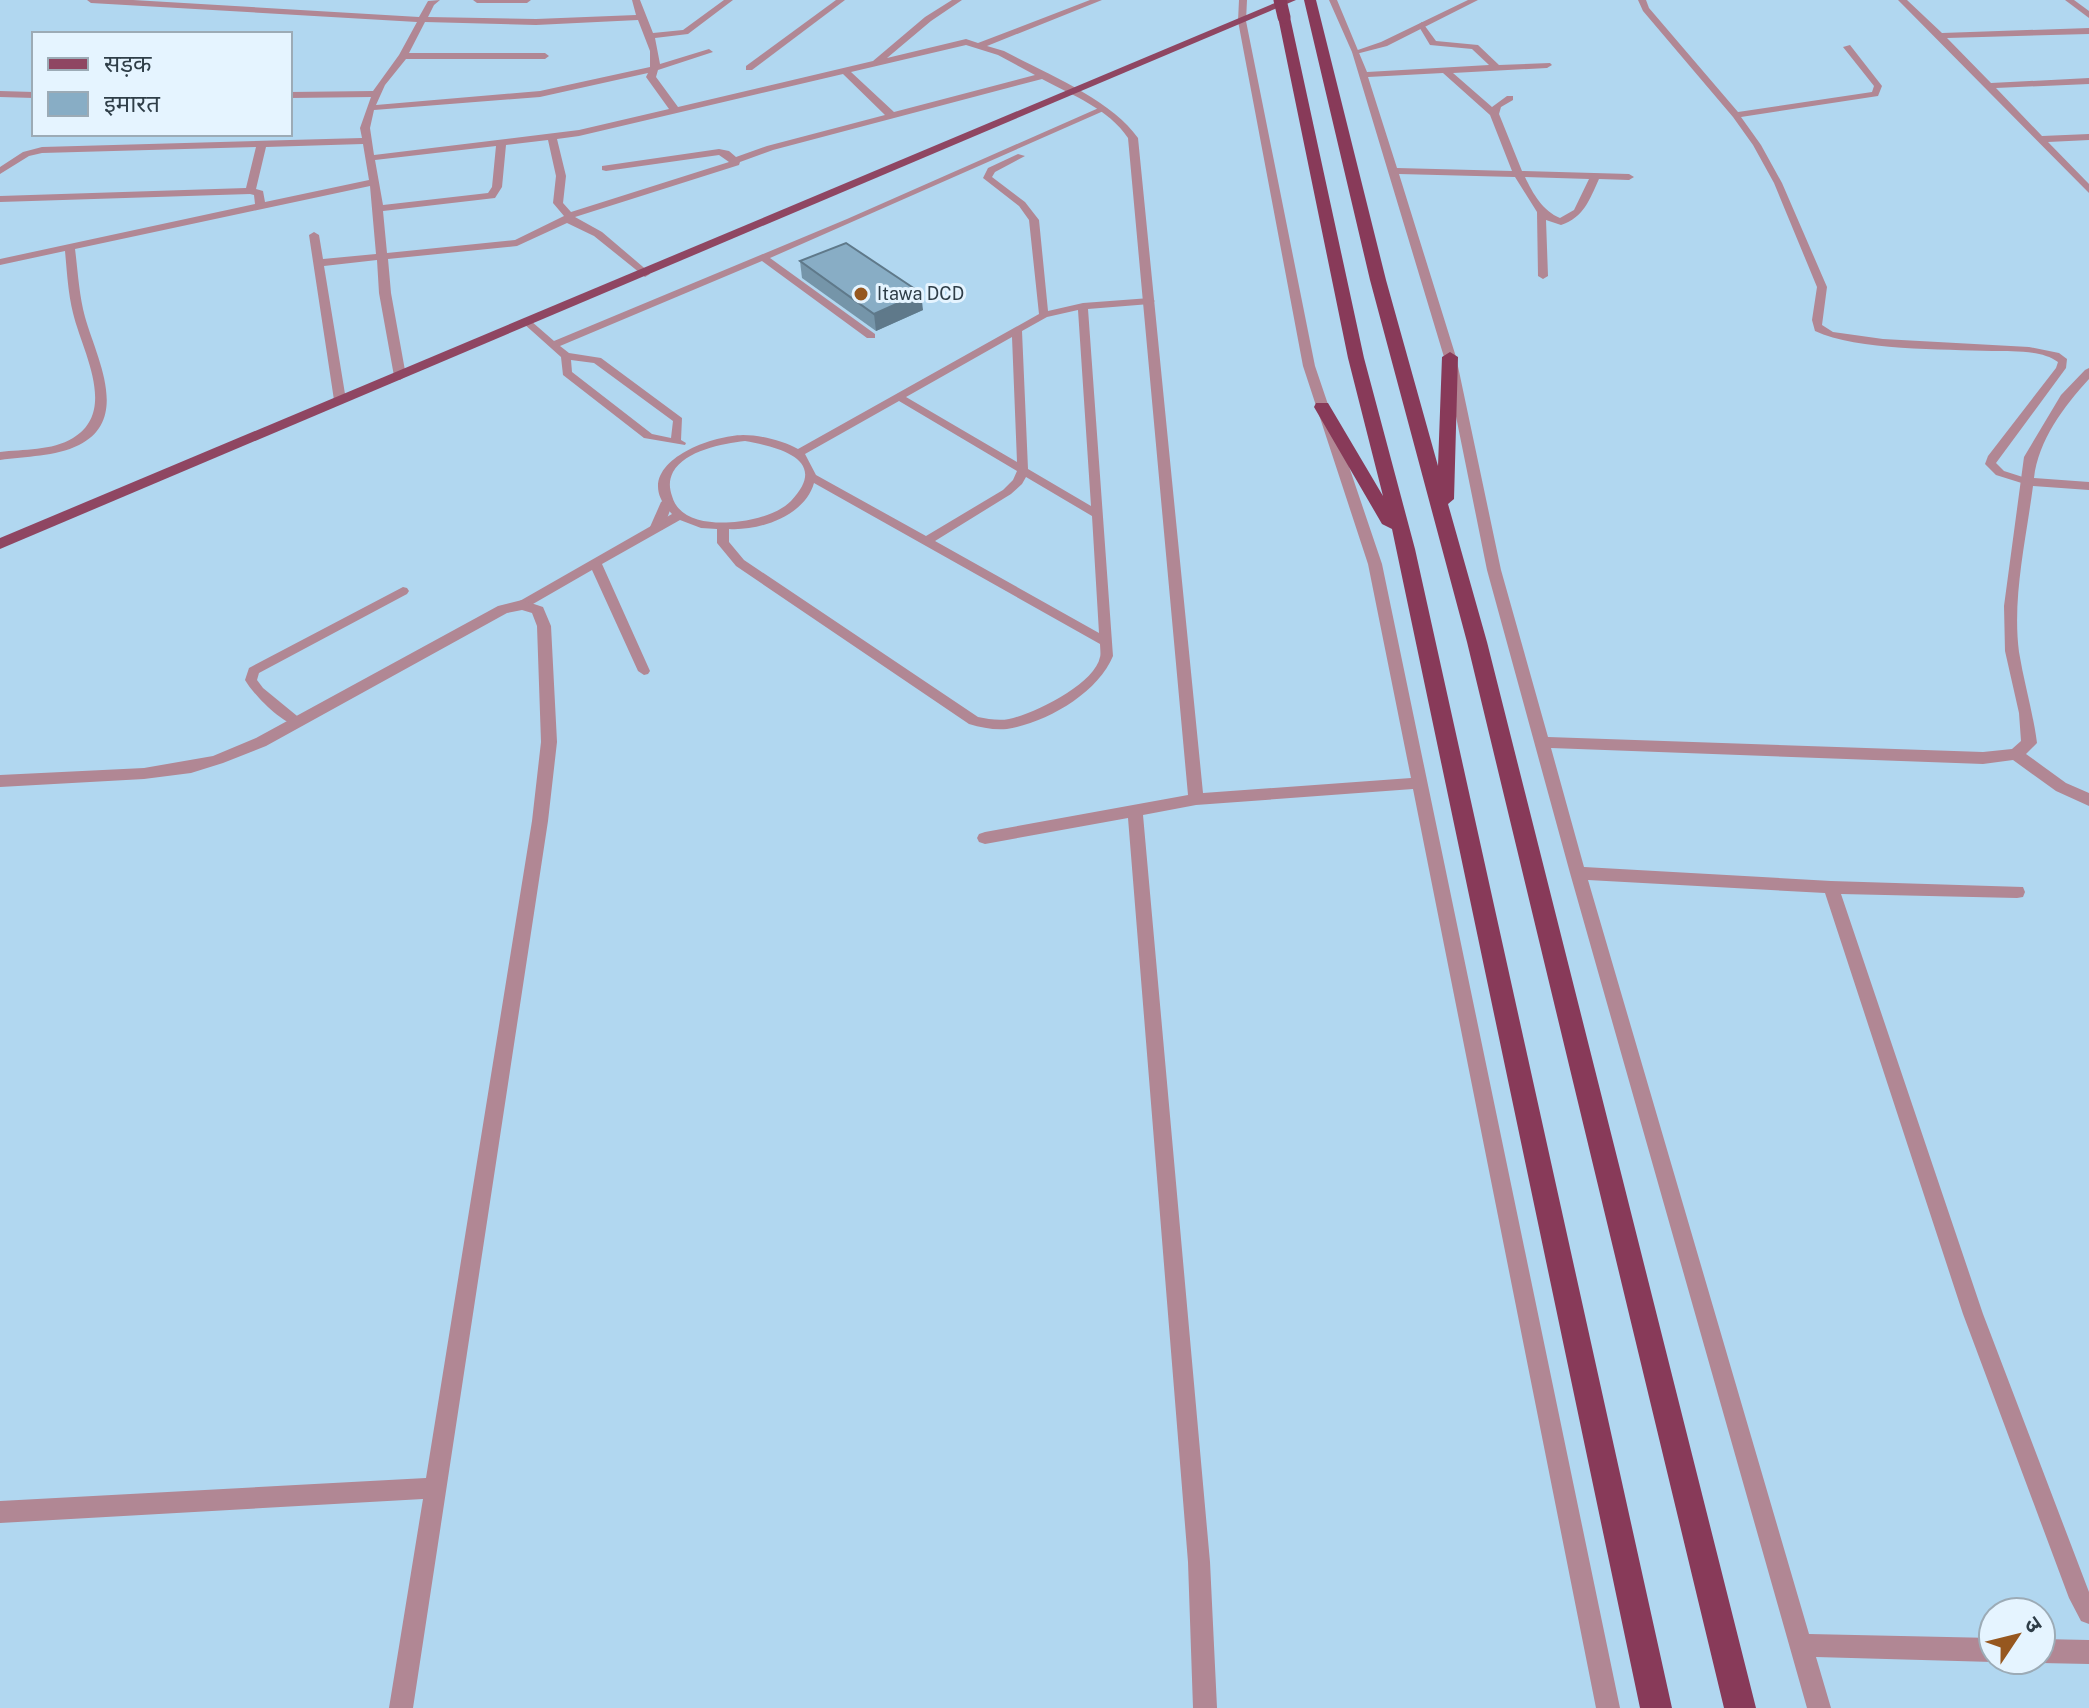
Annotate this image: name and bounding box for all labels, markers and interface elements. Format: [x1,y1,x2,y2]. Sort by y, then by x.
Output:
legend [32,32,292,136]
text: सड़क [104,49,152,77]
text: इमारत [104,89,161,117]
place label: Itawa DCD [877,283,964,304]
marker: Itawa DCD [852,285,870,303]
north arrow [1977,1596,2057,1676]
text: उ [2019,1612,2048,1638]

